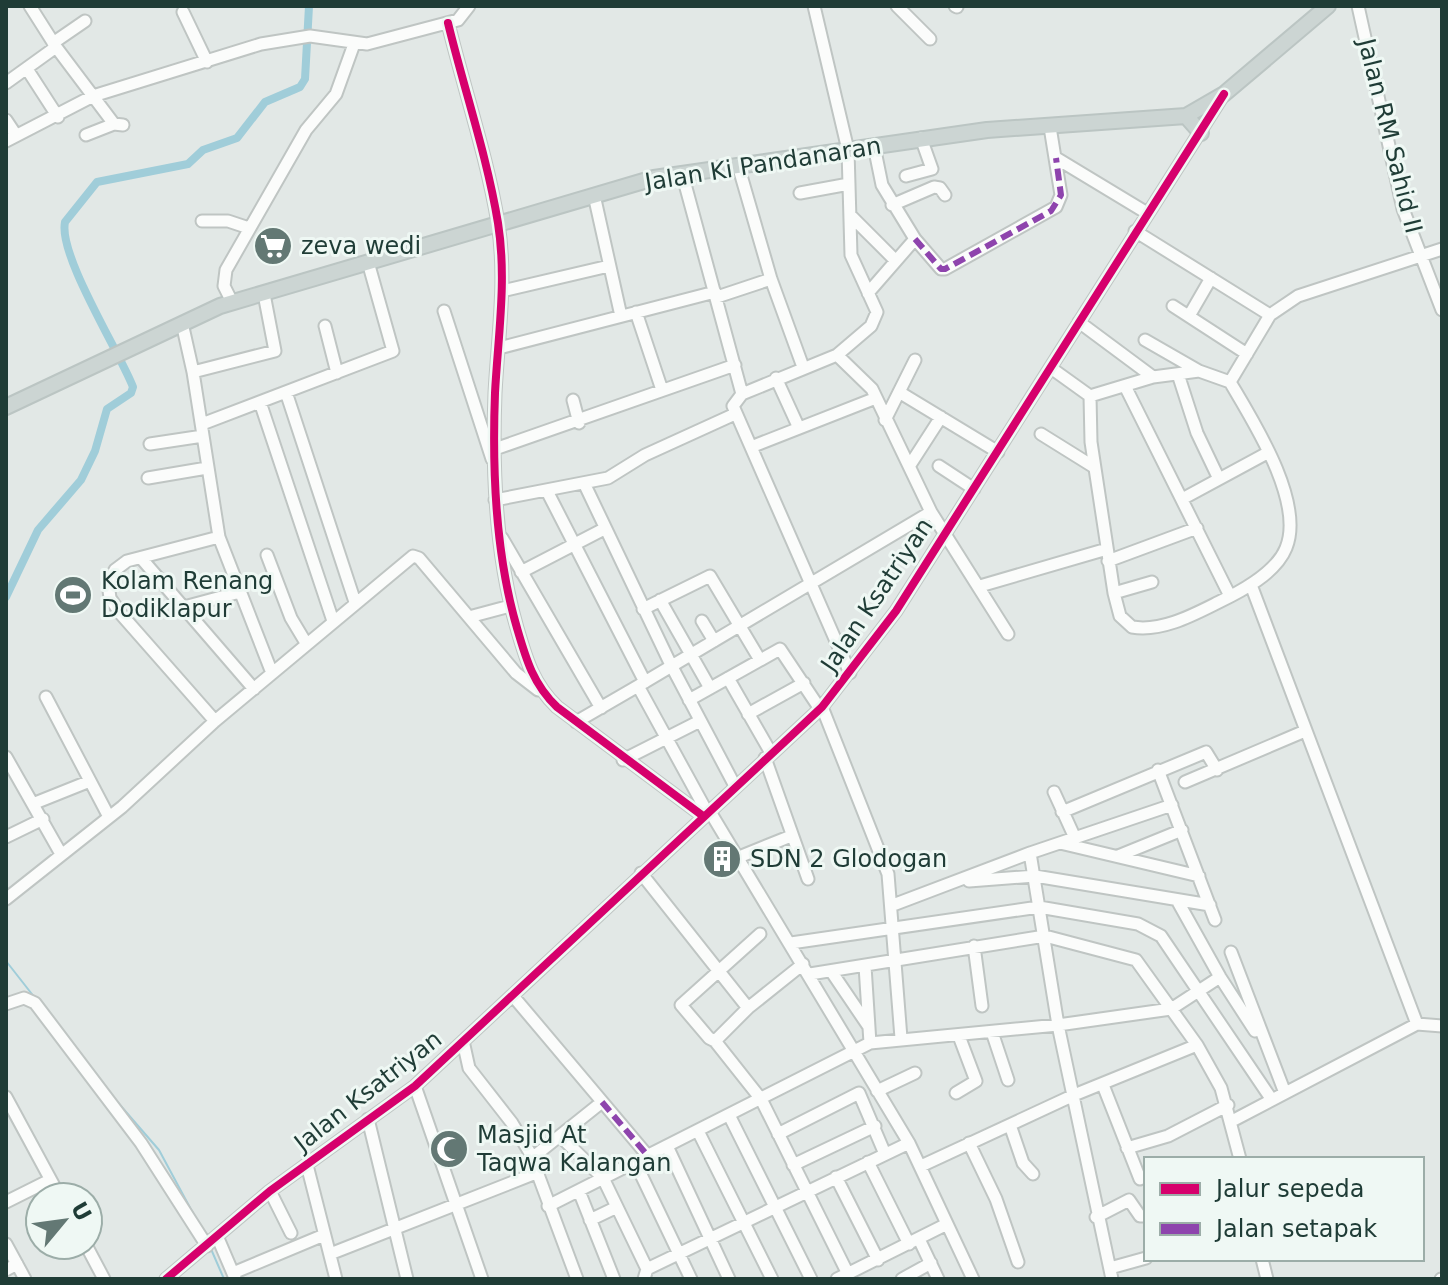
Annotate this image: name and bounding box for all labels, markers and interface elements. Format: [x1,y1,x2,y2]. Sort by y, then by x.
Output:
street label: Jalan RM Sahid II [1352,34,1428,236]
street label: Jalan Ki Pandanaran [641,131,883,197]
supermarket icon: zeva wedi [252,225,294,267]
place label: zeva wedi [301,232,421,260]
street label: Jalan Ksatriyan [814,513,939,679]
place label: Kolam Renang Dodiklapur [101,567,273,623]
sports icon: Kolam Renang Dodiklapur [52,574,94,616]
building icon: SDN 2 Glodogan [701,838,743,880]
place label: SDN 2 Glodogan [750,845,947,873]
street label: Jalan Ksatriyan [287,1025,447,1158]
place label: Masjid At Taqwa Kalangan [476,1121,671,1177]
mosque icon: Masjid At Taqwa Kalangan [428,1128,470,1170]
legend [1144,1157,1424,1261]
text: Jalur sepeda [1214,1175,1364,1203]
north arrow [24,1181,104,1261]
text: U [66,1198,96,1225]
text: Jalan setapak [1214,1215,1377,1243]

